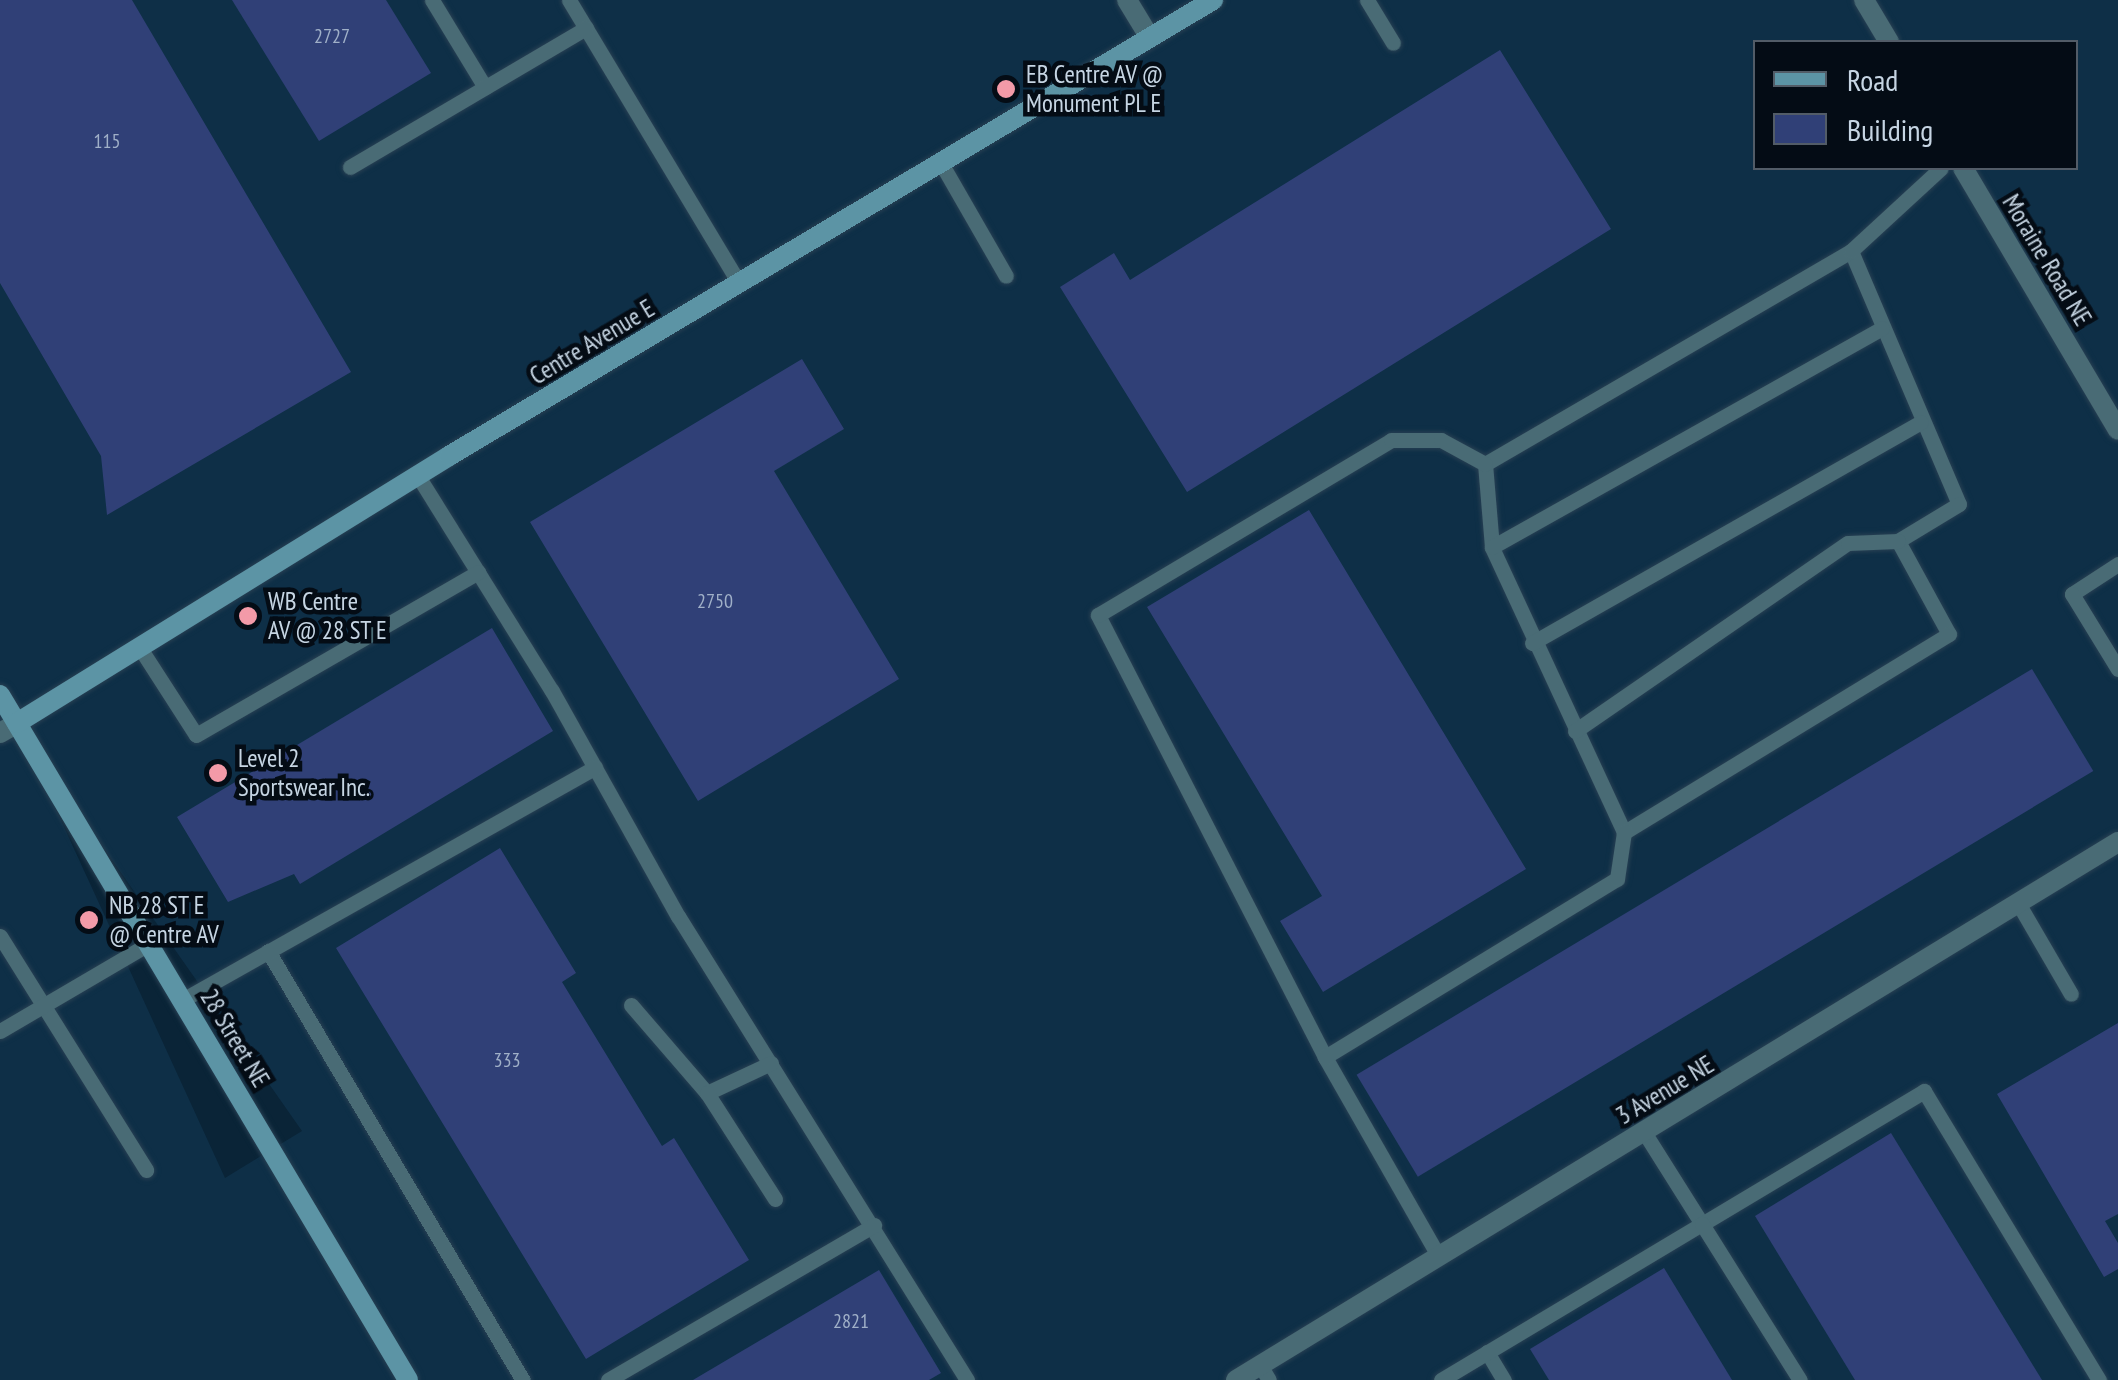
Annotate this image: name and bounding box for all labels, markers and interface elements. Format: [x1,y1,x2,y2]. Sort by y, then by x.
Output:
house number: 2727 [314,24,350,48]
legend [1753,40,2078,170]
place label: EB Centre AV @ Monument PL E [1026,60,1164,119]
text: Road [1847,60,1898,99]
marker: EB Centre AV @ Monument PL E [995,78,1017,100]
text: Building [1847,110,1933,149]
house number: 115 [94,129,120,153]
street label: Moraine Road NE [1996,189,2098,331]
street label: Centre Avenue E [524,293,660,391]
place label: WB Centre AV @ 28 ST E [268,587,388,646]
house number: 2750 [697,589,733,613]
marker: WB Centre AV @ 28 ST E [237,605,259,627]
place label: Level 2 Sportswear Inc. [238,744,370,803]
marker: Level 2 Sportswear Inc. [207,762,229,784]
place label: NB 28 ST E @ Centre AV [109,891,220,950]
marker: NB 28 ST E @ Centre AV [78,909,100,931]
street label: 28 Street NE [194,984,276,1092]
house number: 333 [494,1048,520,1072]
street label: 3 Avenue NE [1610,1049,1720,1131]
house number: 2821 [833,1309,869,1333]

